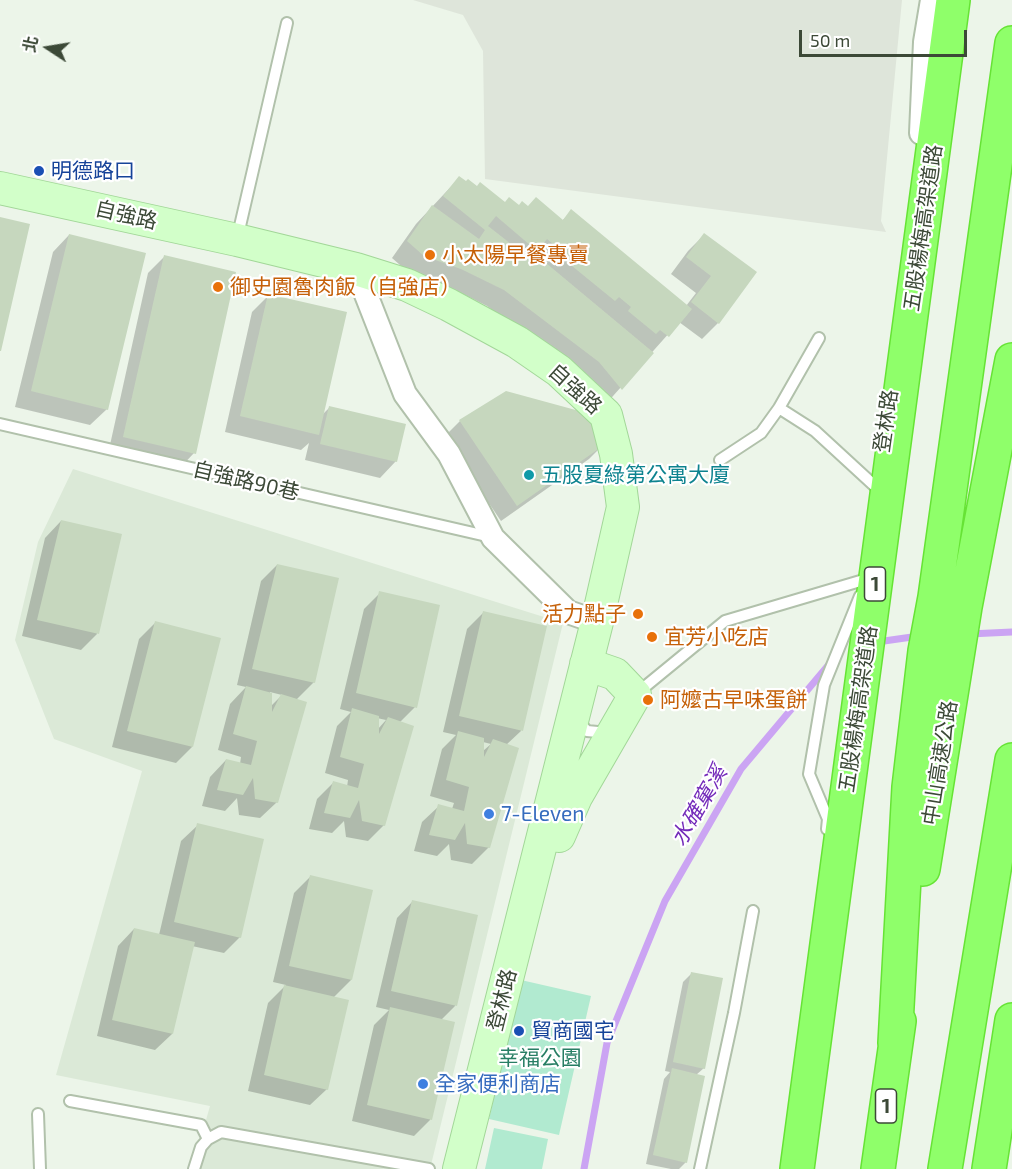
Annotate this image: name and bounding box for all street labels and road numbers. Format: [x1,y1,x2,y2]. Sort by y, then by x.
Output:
street label: 五股楊梅高架道路 [899,143,947,313]
street label: 自強路 [92,196,160,234]
street label: 自強路 [543,359,607,419]
street label: 登林路 [869,388,903,454]
street label: 自強路90巷 [190,456,302,506]
road number: 1 [864,567,886,601]
street label: 五股楊梅高架道路 [834,624,882,794]
street label: 中山高速公路 [918,699,962,827]
street label: 登林路 [482,966,522,1034]
road number: 1 [876,1089,896,1123]

